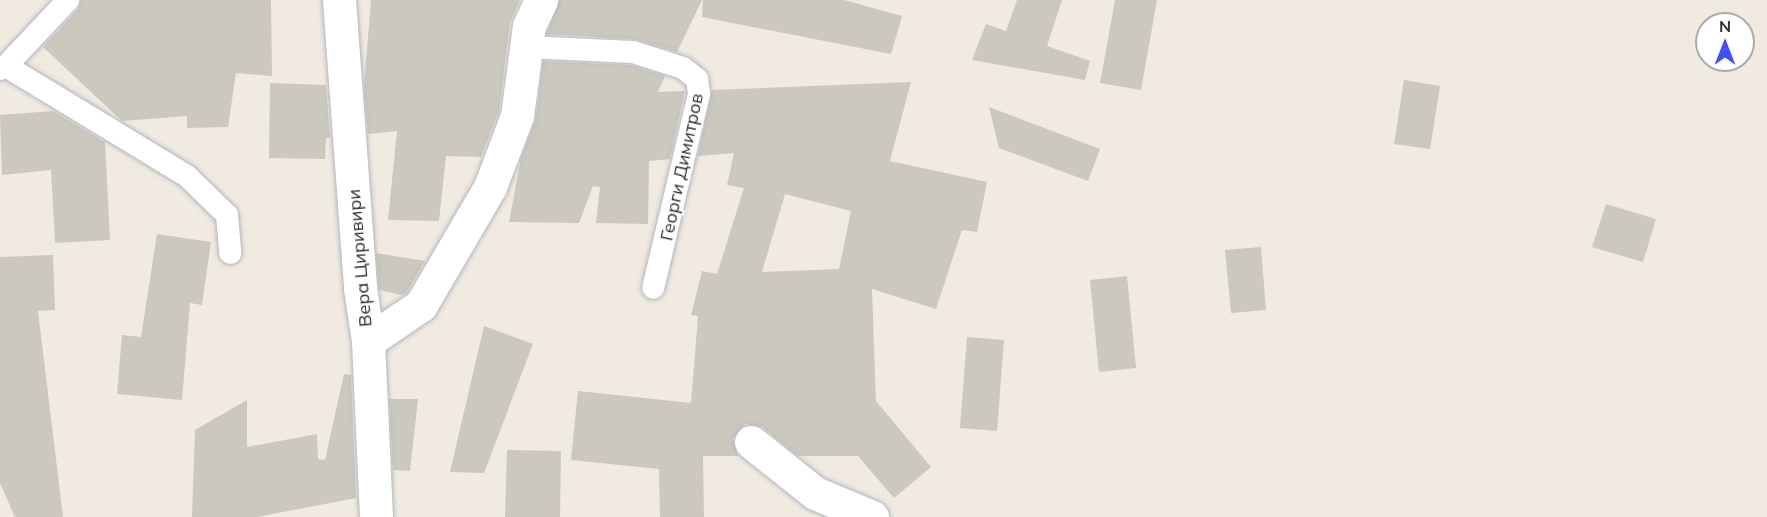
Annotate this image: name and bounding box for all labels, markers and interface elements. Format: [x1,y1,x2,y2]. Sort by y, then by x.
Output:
north arrow [1695,12,1755,72]
text: N [1719,16,1731,36]
street label: Георги Димитров [656,91,708,243]
street label: Вера Циривири [343,188,377,328]

